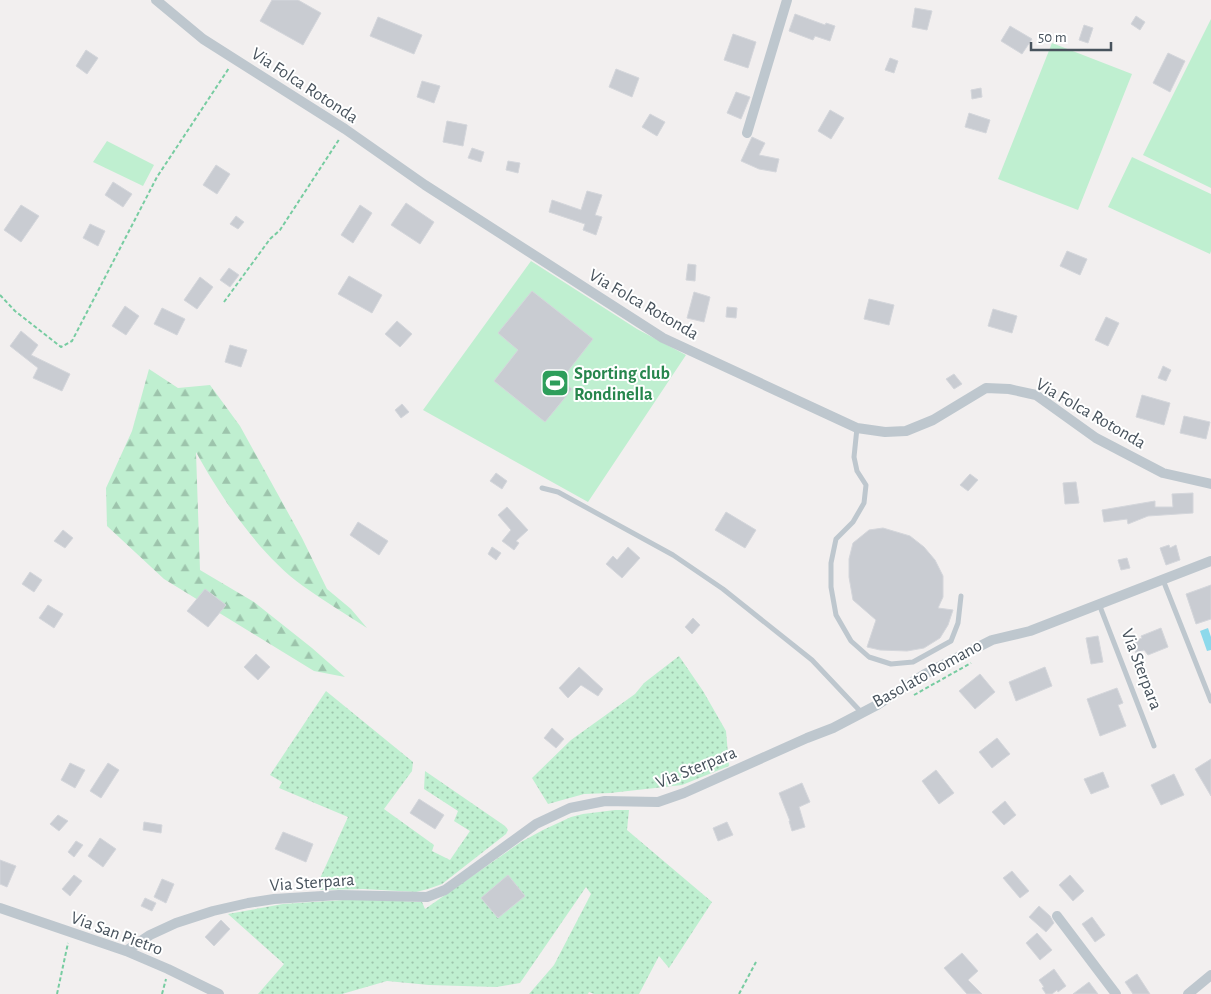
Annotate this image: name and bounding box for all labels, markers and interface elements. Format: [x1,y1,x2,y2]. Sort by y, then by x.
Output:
scale bar [1031,20,1111,52]
text: 50 m [1038,30,1067,45]
street label: Via Folca Rotonda [248,45,361,127]
street label: Via Folca Rotonda [586,266,701,344]
place label: Sporting club Rondinella [574,365,670,404]
sports icon: Sporting club Rondinella [540,368,570,398]
street label: Via Folca Rotonda [1033,375,1148,453]
street label: Via Sterpara [1117,626,1165,712]
street label: Basolato Romano [870,636,985,711]
street label: Via Sterpara [654,744,739,792]
street label: Via Sterpara [269,871,355,895]
street label: Via San Pietro [68,909,165,959]

